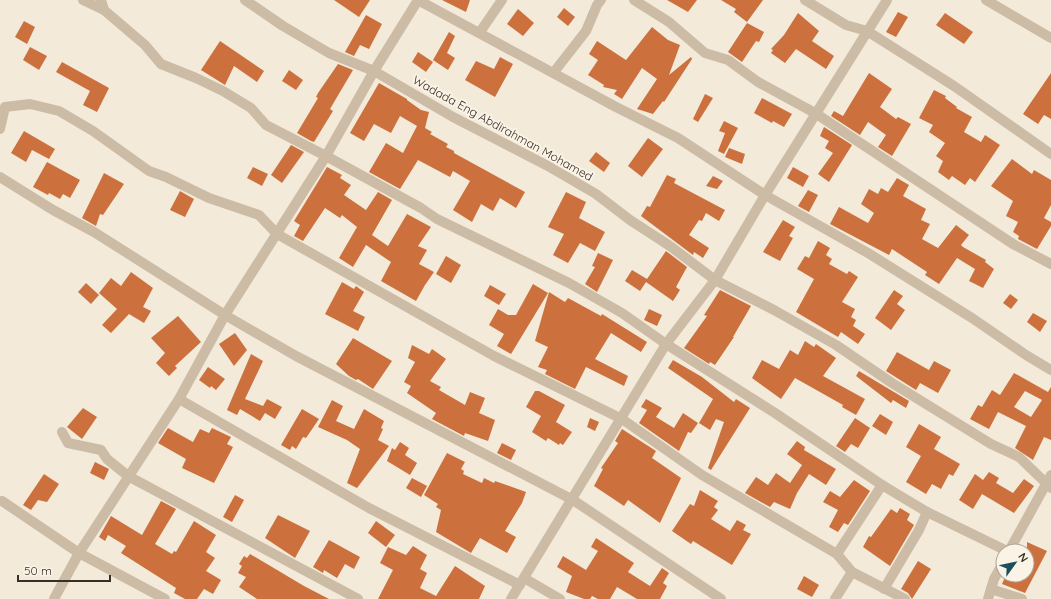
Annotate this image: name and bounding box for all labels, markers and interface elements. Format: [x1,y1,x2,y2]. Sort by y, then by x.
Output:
street label: Wadada Eng Abdirahman Mohamed [410,72,596,184]
north arrow [995,543,1035,583]
text: N [1015,550,1031,565]
scale bar [18,557,110,583]
text: 50 m [24,563,52,578]

